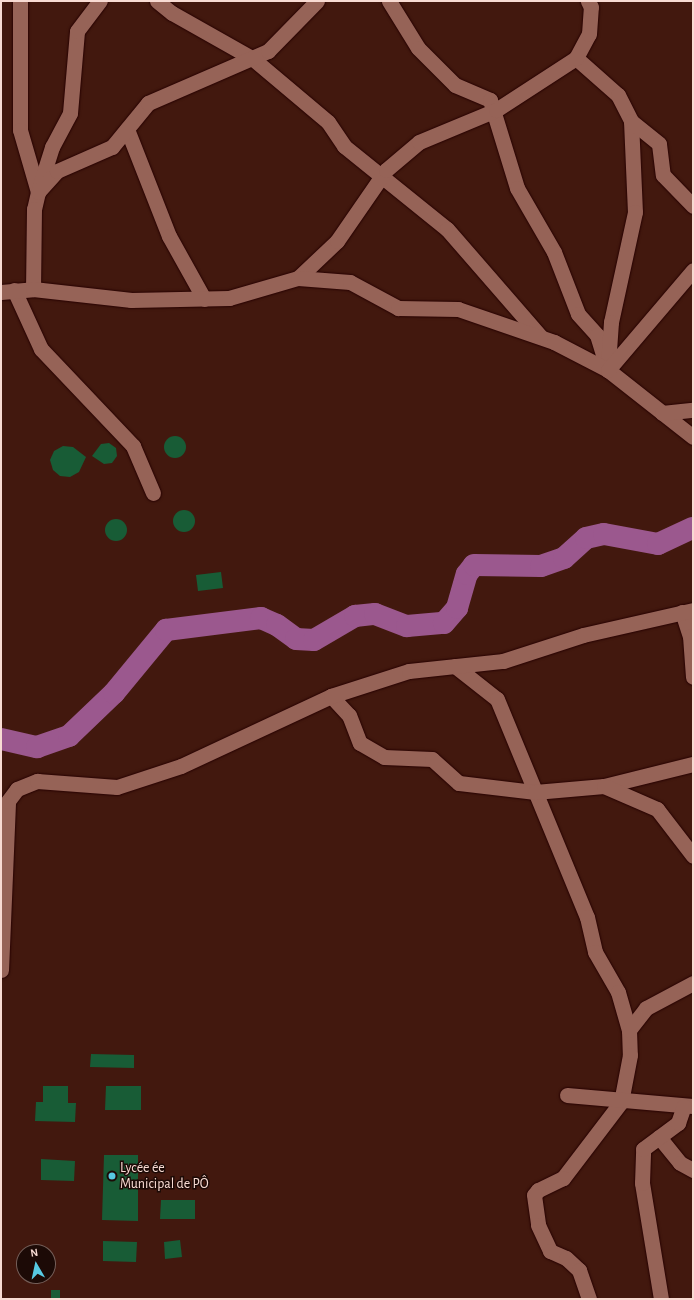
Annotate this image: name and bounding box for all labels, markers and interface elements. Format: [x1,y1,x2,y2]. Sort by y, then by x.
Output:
place label: Lycée ée Municipal de PÔ [120,1160,209,1192]
marker: Lycée ée Municipal de PÔ [107,1171,117,1181]
north arrow [16,1244,56,1284]
text: N [30,1247,39,1259]

